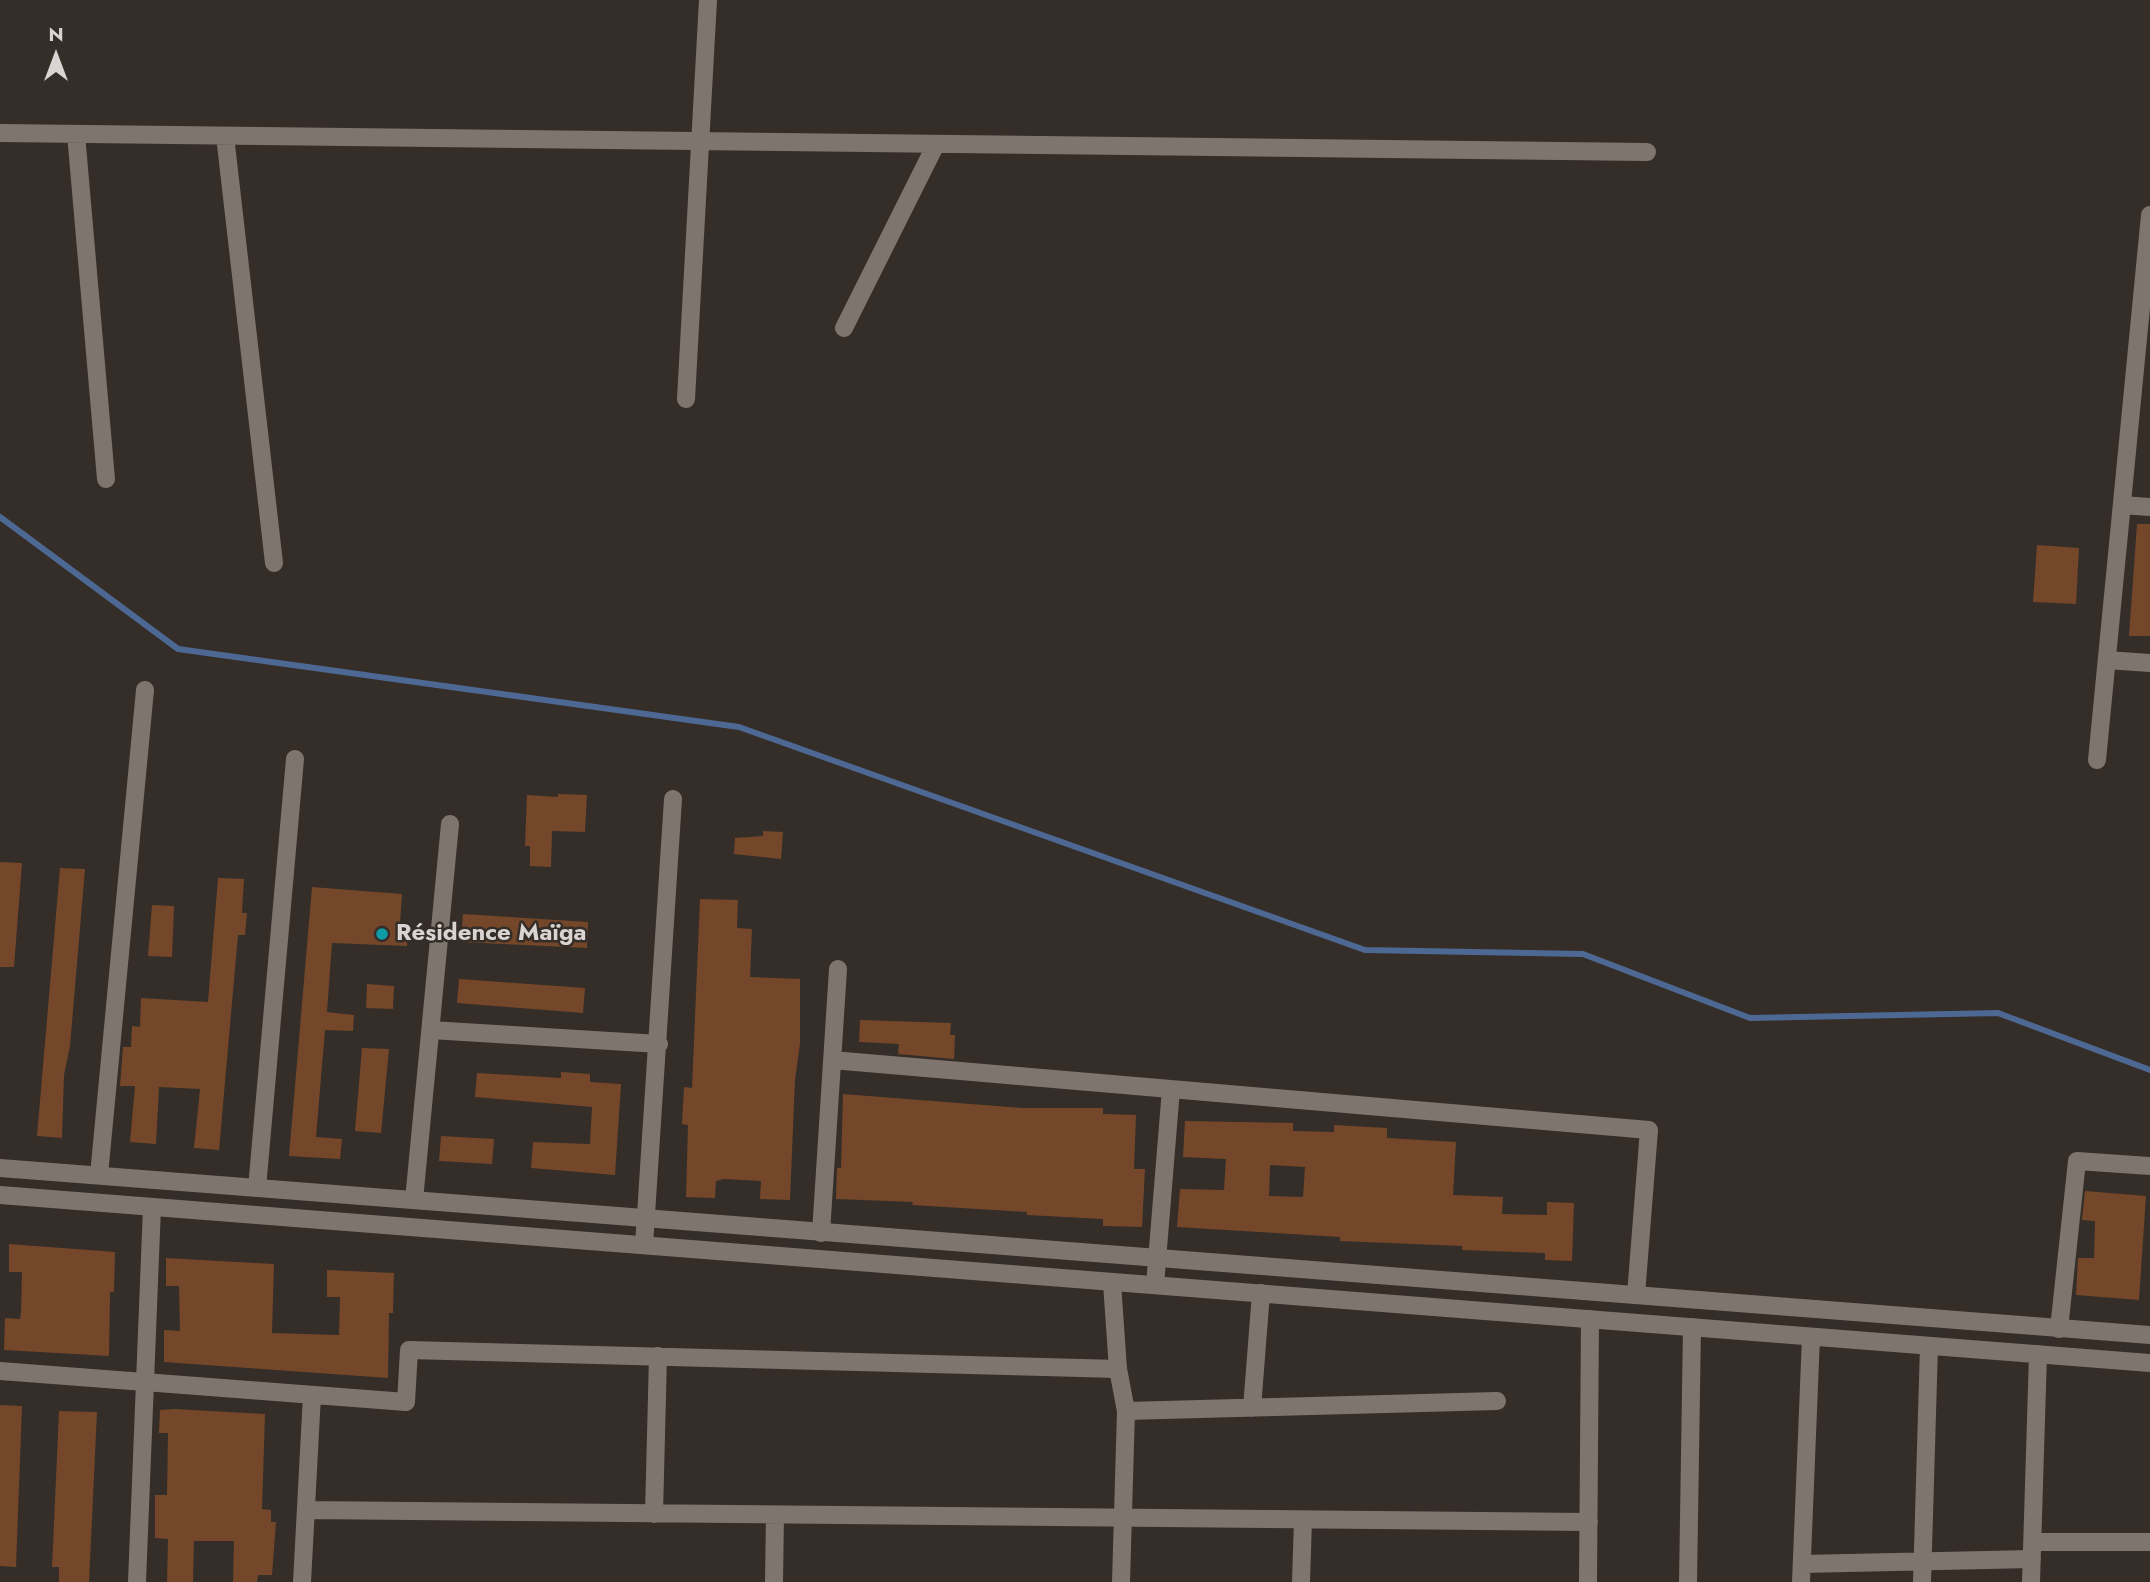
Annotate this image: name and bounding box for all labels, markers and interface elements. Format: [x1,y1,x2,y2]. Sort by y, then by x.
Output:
north arrow [21,21,91,91]
text: N [48,21,64,48]
place label: Résidence Maïga [396,920,587,948]
marker: Résidence Maïga [374,926,390,942]

